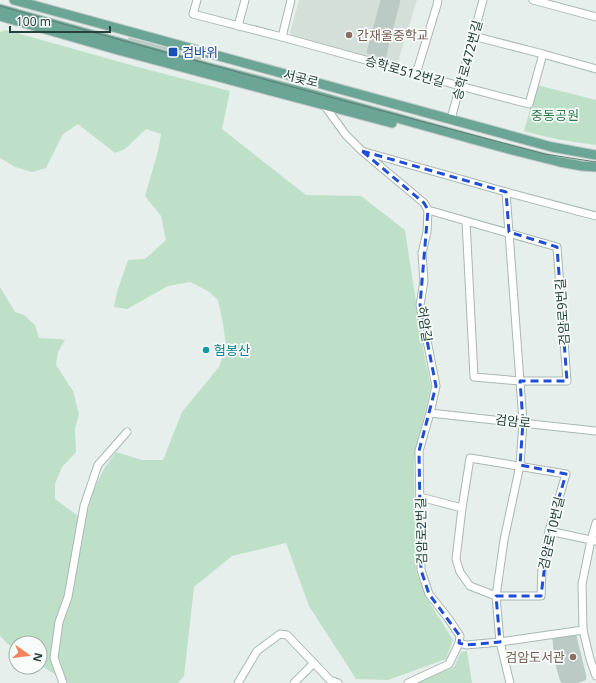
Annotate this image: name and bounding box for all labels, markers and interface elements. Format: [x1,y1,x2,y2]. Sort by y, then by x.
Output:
scale bar [10,8,110,34]
text: 100 m [16,13,51,30]
street label: 승학로472번길 [448,18,486,102]
place label: 간재울중학교 [357,26,429,44]
marker: 간재울중학교 [344,30,354,40]
place label: 검바위 [182,43,218,61]
marker: 검바위 [167,46,179,58]
street label: 승학로512번길 [363,51,447,91]
street label: 서곶로 [281,65,321,91]
park label: 중동공원 [531,106,579,124]
street label: 검암로9번길 [551,278,573,346]
street label: 허암길 [413,305,437,343]
place label: 험봉산 [214,341,250,359]
marker: 험봉산 [201,345,211,355]
street label: 검암로 [494,410,532,432]
street label: 검암로10번길 [534,495,568,571]
street label: 검암로2번길 [411,497,431,565]
north arrow [8,635,48,675]
place label: 검암도서관 [505,648,565,666]
text: N [30,651,47,664]
marker: 검암도서관 [568,652,578,662]

